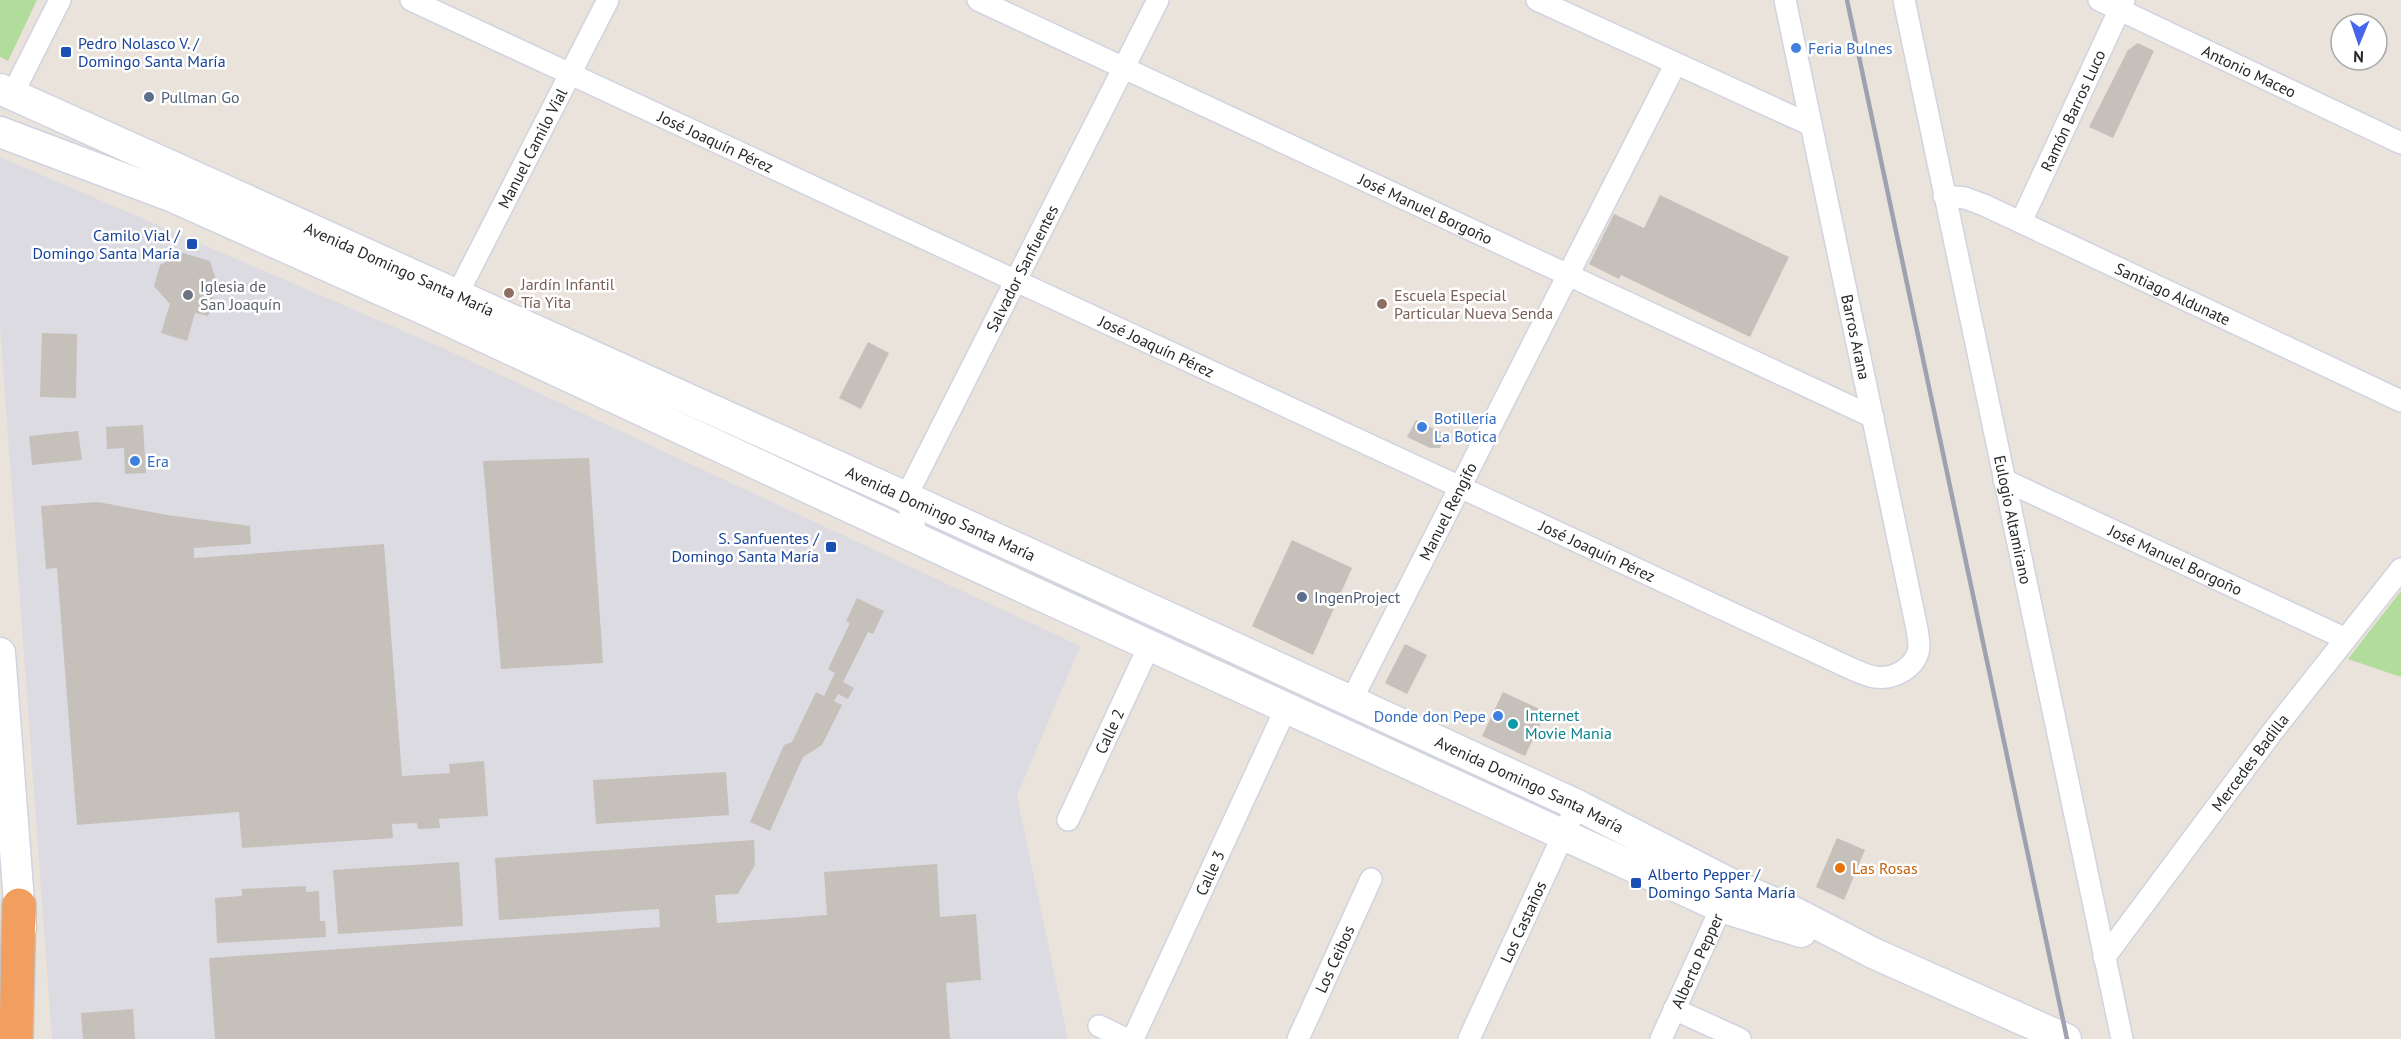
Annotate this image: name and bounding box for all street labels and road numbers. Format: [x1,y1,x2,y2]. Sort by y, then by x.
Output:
street label: Antonio Maceo [2199,40,2299,102]
street label: Ramón Barros Luco [2036,46,2110,174]
street label: Manuel Camilo Vial [493,84,571,212]
street label: José Joaquín Pérez [654,106,777,177]
street label: José Manuel Borgoño [1355,168,1496,248]
street label: Salvador Sanfuentes [981,201,1063,335]
street label: Avenida Domingo Santa María [301,217,497,320]
street label: Santiago Aldunate [2112,258,2234,329]
street label: Barros Arana [1837,293,1875,381]
street label: José Joaquín Pérez [1095,310,1218,382]
street label: Eulogio Altamirano [1990,453,2036,586]
street label: Manuel Rengifo [1414,459,1481,563]
street label: Avenida Domingo Santa María [843,461,1039,565]
street label: José Joaquín Pérez [1535,515,1658,586]
street label: José Manuel Borgoño [2104,520,2246,599]
street label: Calle 2 [1090,705,1128,757]
street label: Mercedes Badilla [2207,710,2293,815]
street label: Avenida Domingo Santa María [1432,731,1627,837]
street label: Calle 3 [1191,847,1229,899]
street label: Los Castaños [1496,878,1551,966]
street label: Alberto Pepper [1666,910,1727,1011]
street label: Los Ceibos [1311,922,1359,996]

